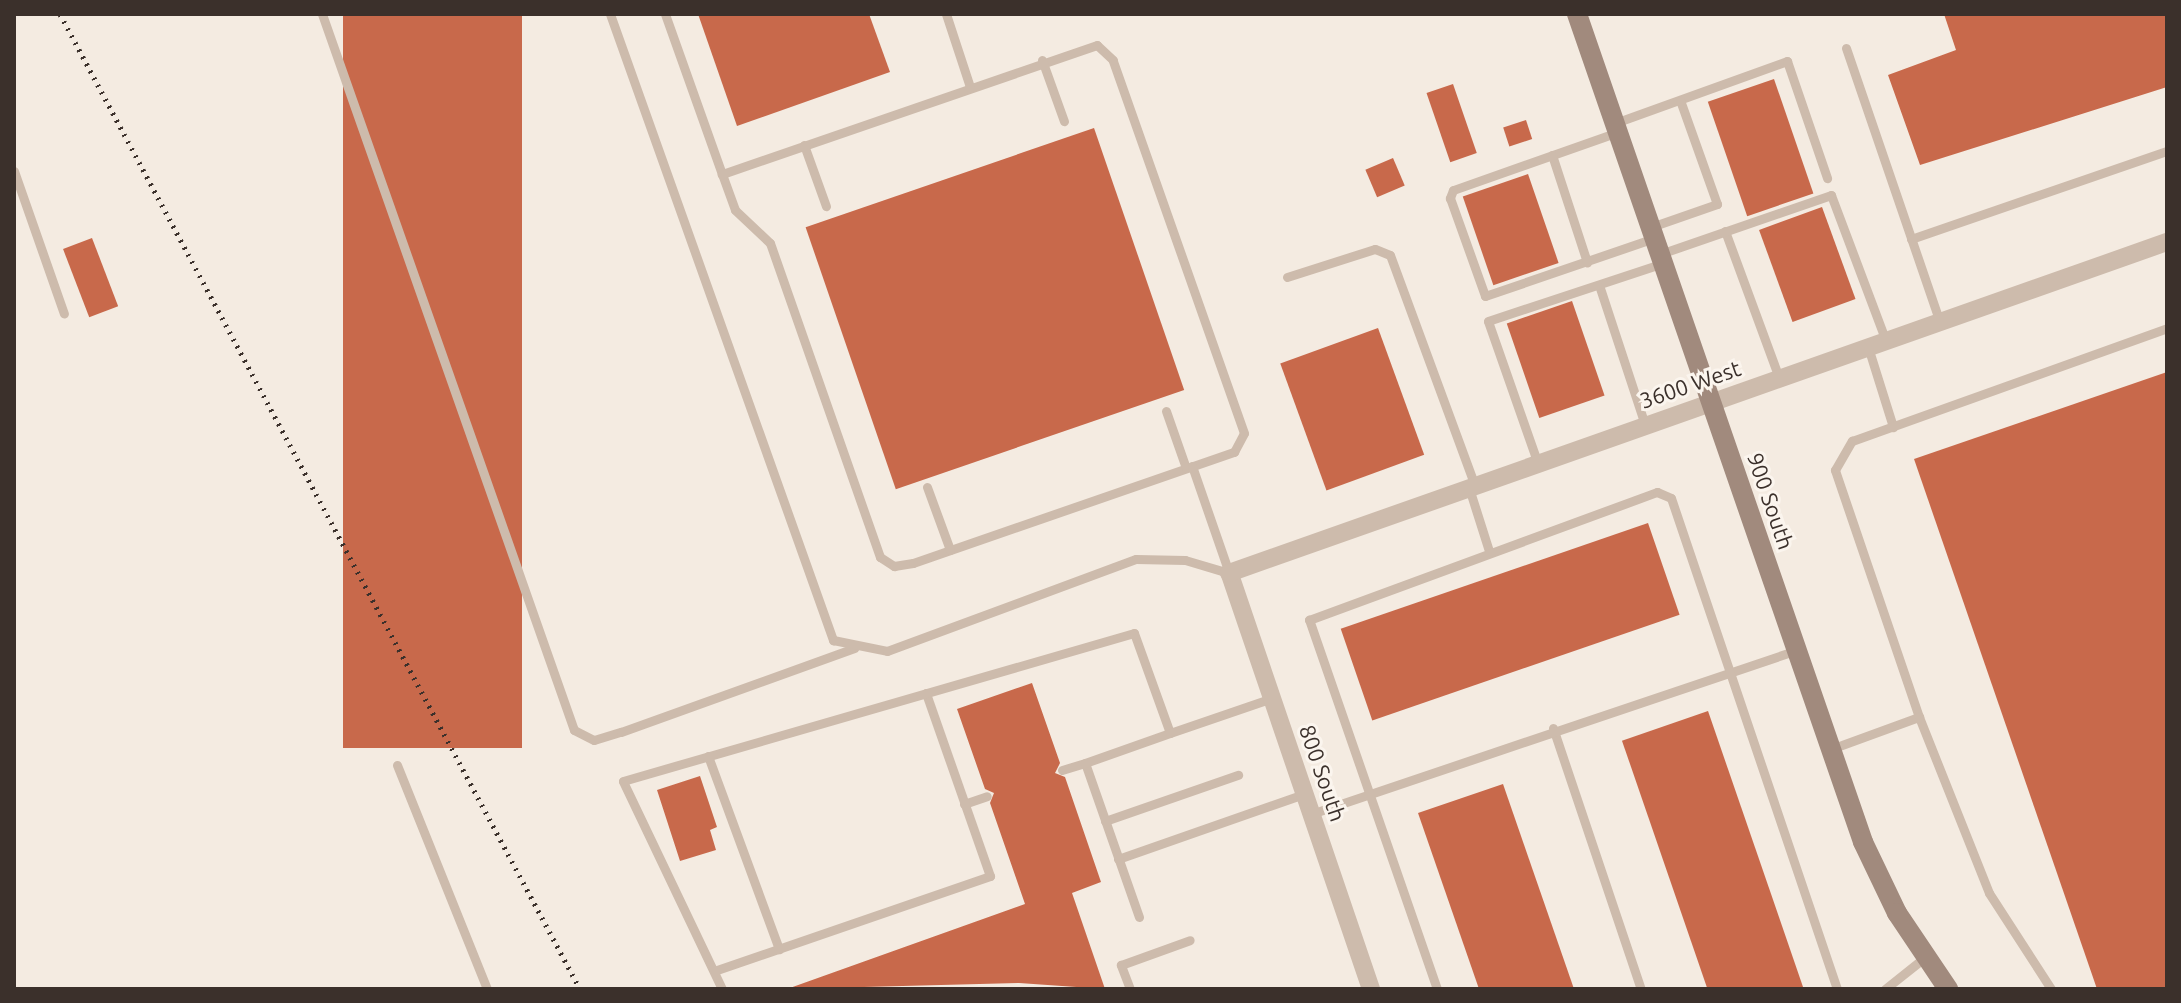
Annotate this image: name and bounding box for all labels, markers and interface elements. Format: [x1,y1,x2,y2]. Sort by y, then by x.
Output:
street label: 3600 West [1636,354,1744,414]
street label: 900 South [1742,449,1800,553]
street label: 800 South [1294,721,1352,825]

